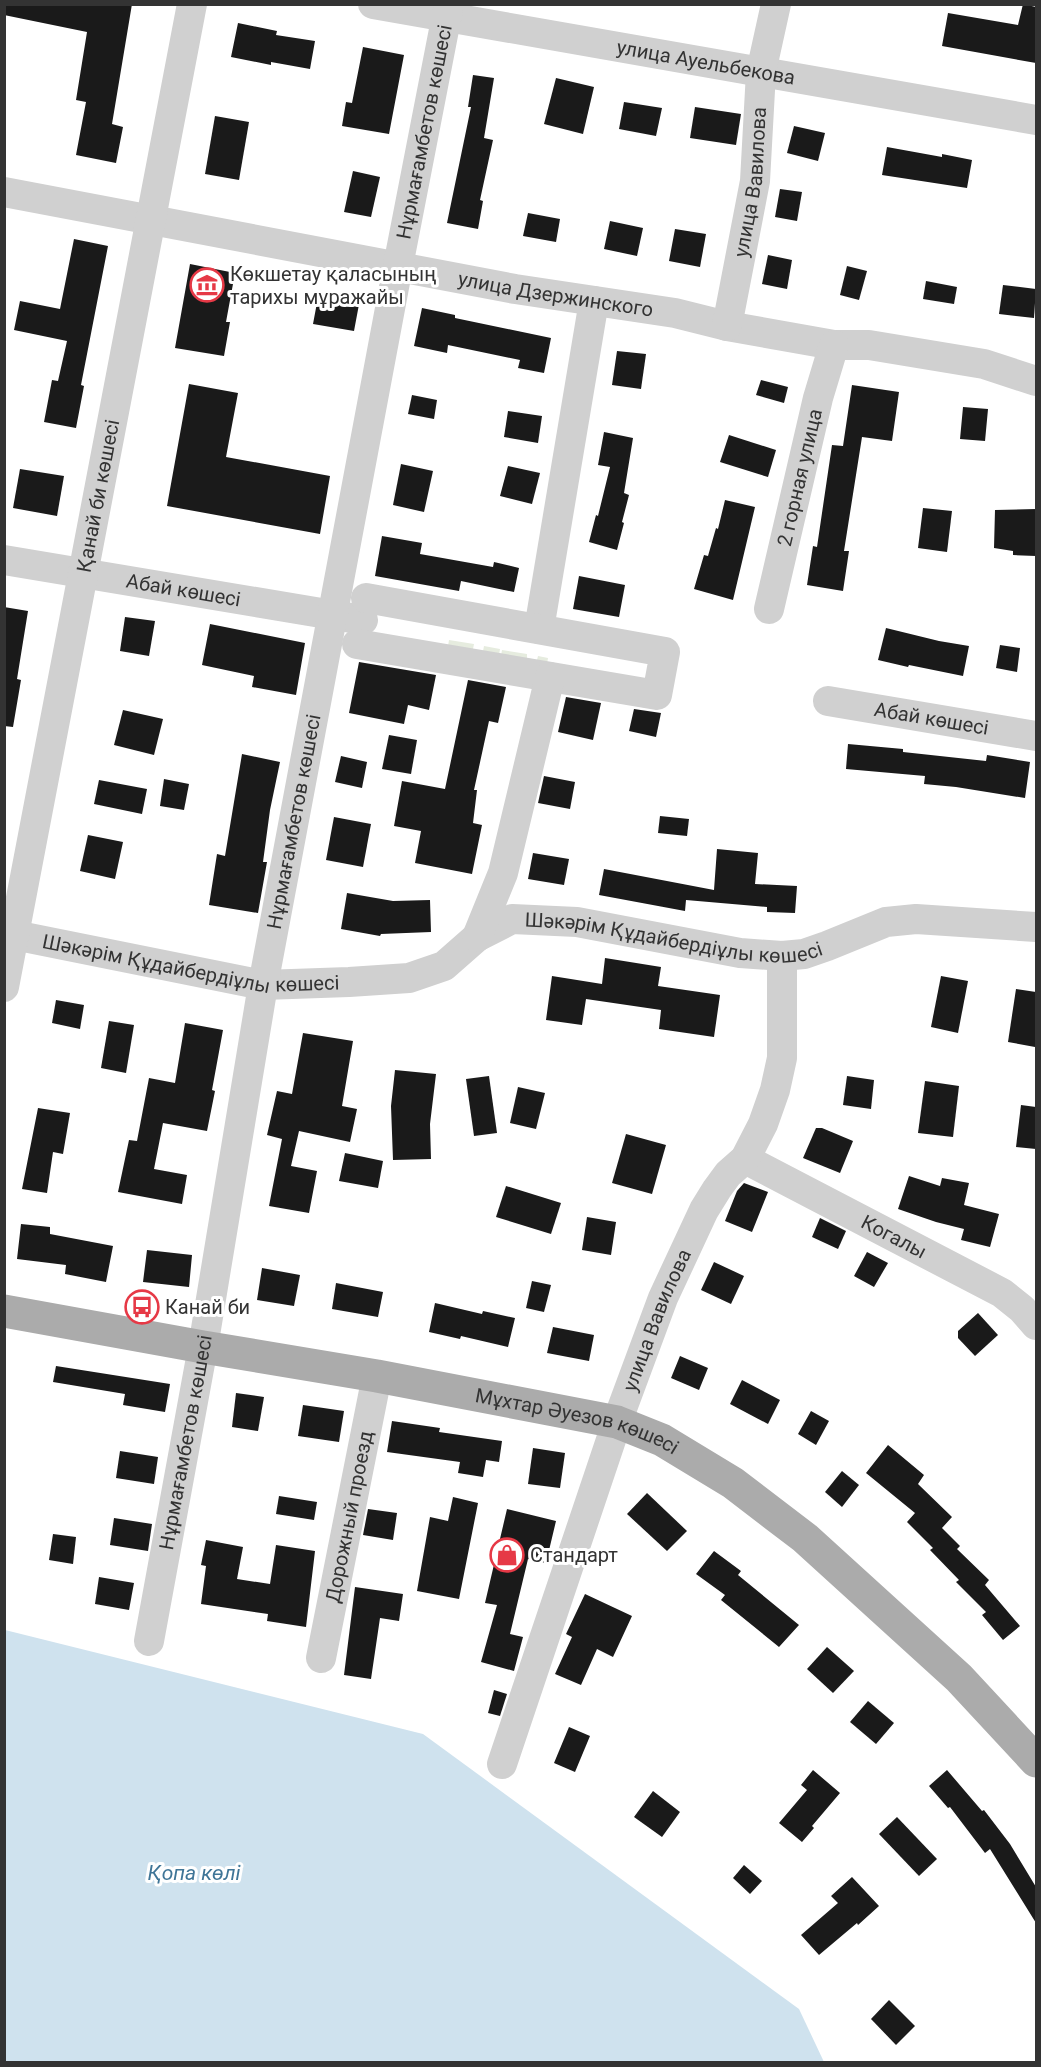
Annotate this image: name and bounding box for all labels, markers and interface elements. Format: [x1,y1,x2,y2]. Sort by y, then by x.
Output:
street label: Нұрмағамбетов көшесі [391,23,457,241]
street label: улица Ауельбекова [615,35,797,90]
street label: улица Вавилова [729,106,771,259]
place label: Көкшетау қаласының тарихы мұражайы [230,262,436,309]
street label: улица Дзержинского [456,266,655,322]
museum icon: Көкшетау қаласының тарихы мұражайы [189,267,225,303]
street label: 2 горная улица [772,406,827,549]
street label: Қанай би көшесі [72,417,124,574]
street label: Абай көшесі [124,569,243,611]
street label: Абай көшесі [873,697,991,740]
street label: Нұрмағамбетов көшесі [262,712,326,931]
street label: Шәкәрім Құдайбердіұлы көшесі [524,908,826,968]
street label: Шәкәрім Құдайбердіұлы көшесі [40,929,340,998]
street label: Когалы [857,1210,931,1264]
street label: улица Вавилова [617,1245,696,1395]
bus stop icon: Канай би [124,1289,160,1325]
place label: Канай би [165,1295,250,1319]
street label: Нұрмағамбетов көшесі [154,1333,217,1552]
street label: Мұхтар Әуезов көшесі [473,1383,683,1459]
street label: Дорожный проезд [320,1429,378,1605]
shop icon: Стандарт [489,1537,525,1573]
place label: Стандарт [530,1543,618,1567]
water label: Қопа көлі [148,1861,240,1885]

